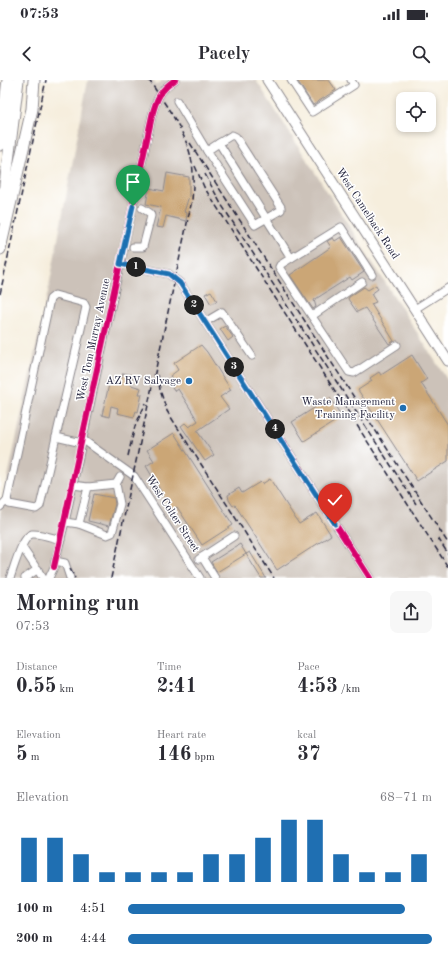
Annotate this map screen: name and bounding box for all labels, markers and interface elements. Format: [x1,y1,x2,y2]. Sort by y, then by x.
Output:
text: 07:53 [20,7,59,22]
icon: back [16,43,38,65]
icon: search [410,43,432,65]
text: Pacely [198,45,250,63]
map controls [396,92,436,132]
button: locate [396,92,436,132]
pin [116,165,150,206]
street label: West Camelback Road [333,166,401,262]
icon: arrive [122,171,144,193]
pin: 1 [126,257,146,277]
text: 1 [133,261,139,272]
street label: West Tom Murray Avenue [76,278,112,402]
pin: 2 [184,295,204,315]
text: 2 [191,299,197,310]
pin: 3 [224,357,244,377]
text: 3 [231,361,237,372]
place label: AZ RV Salvage [106,376,181,387]
marker: AZ RV Salvage [184,376,194,386]
place label: Waste Management Training Facility [301,397,395,421]
marker: Waste Management Training Facility [398,403,408,413]
pin: 4 [265,419,285,439]
text: 4 [272,423,278,434]
street label: West Colter Street [143,474,201,554]
pin [318,483,352,524]
icon: check [324,489,346,511]
button: share [390,591,432,633]
text: Morning run [16,593,139,615]
text: 07:53 [16,620,50,633]
text: Distance [16,662,57,673]
text: Time [157,662,181,673]
text: Pace [297,662,320,673]
text: 0.55 [16,677,56,697]
text: 2:41 [157,677,197,697]
text: 4:53 [297,677,338,697]
text: km [56,684,74,695]
text: /km [338,684,360,695]
text: Elevation [16,730,61,741]
text: Heart rate [157,730,206,741]
text: kcal [297,730,316,741]
text: 5 [16,745,28,765]
text: 146 [157,745,191,765]
text: 37 [297,745,321,765]
text: m [28,752,39,763]
text: bpm [191,752,215,763]
text: Elevation [16,791,69,804]
text: 68–71 m [380,791,432,804]
text: 100 m [16,902,53,915]
text: 4:51 [80,902,106,915]
text: 200 m [16,932,53,945]
text: 4:44 [80,932,106,945]

